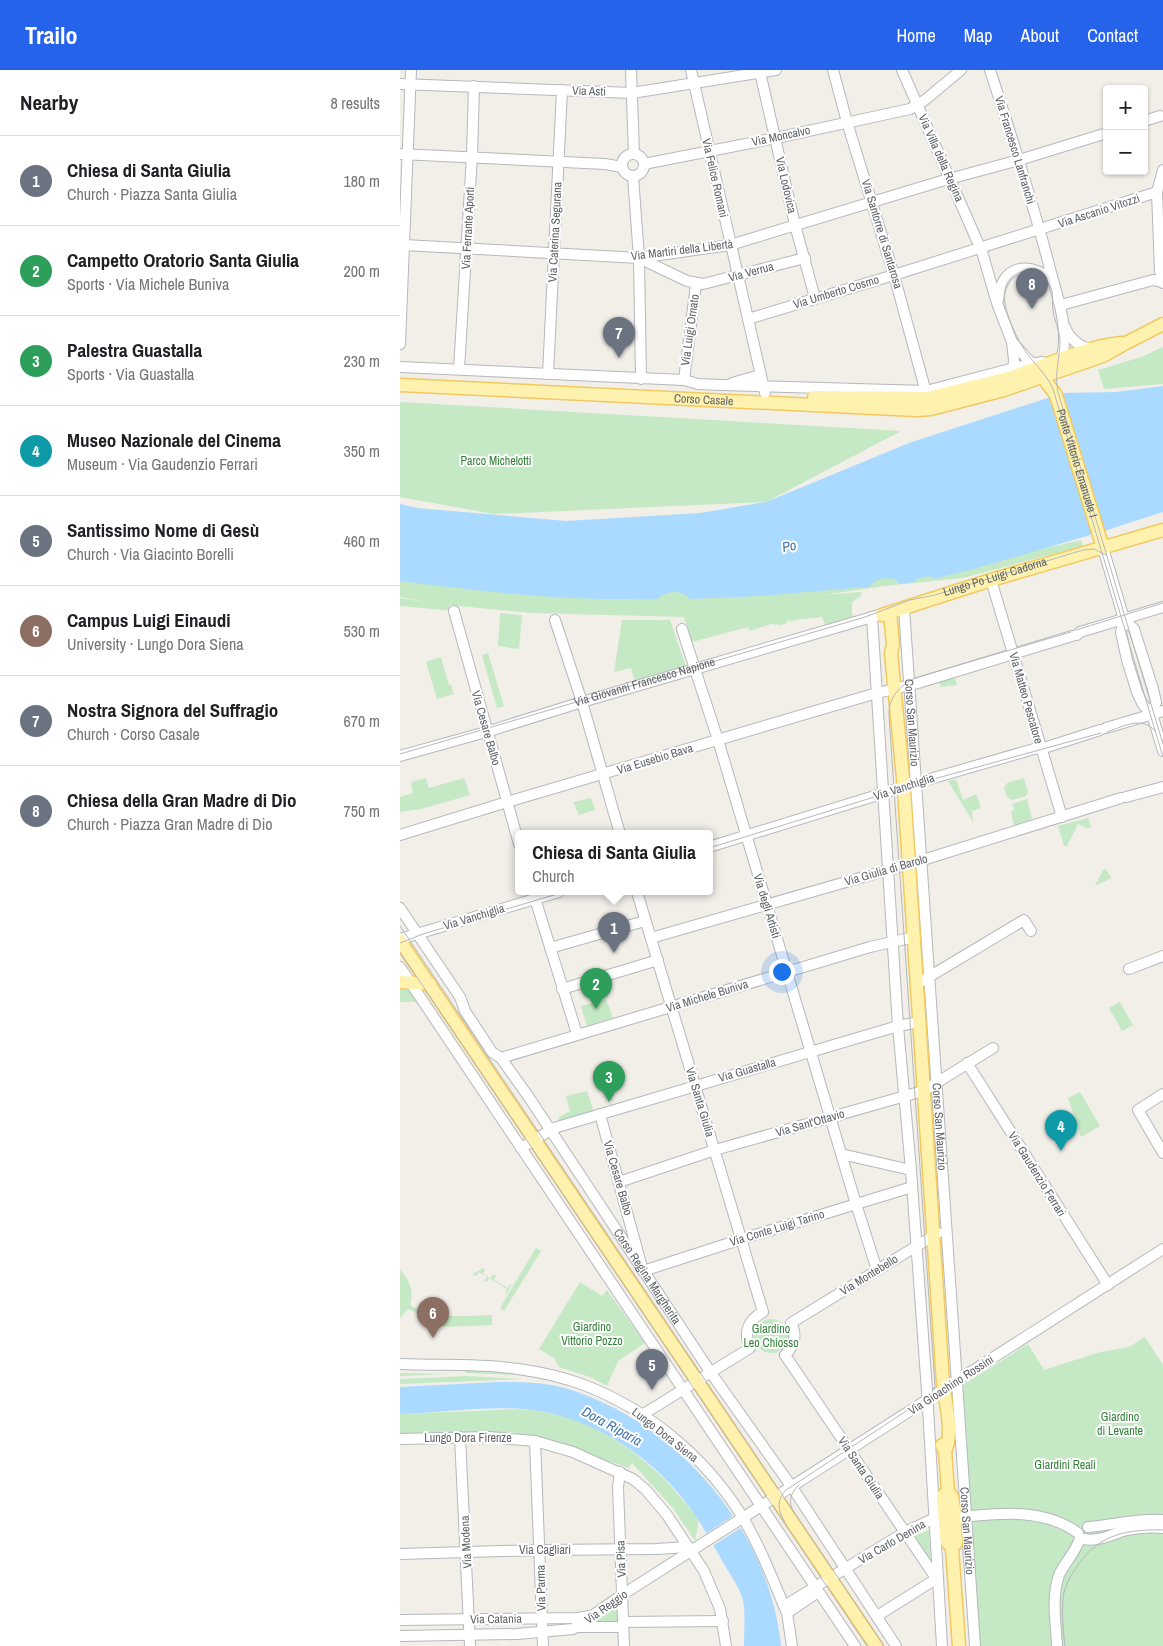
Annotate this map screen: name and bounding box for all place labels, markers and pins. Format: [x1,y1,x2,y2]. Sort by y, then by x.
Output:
pin: 8 [1016,268,1048,309]
pin: 7 [603,317,635,358]
pin: 1 [598,912,630,953]
pin: 2 [580,968,612,1009]
pin: 3 [593,1061,625,1102]
pin: 4 [1045,1110,1077,1151]
pin: 6 [417,1297,449,1338]
pin: 5 [636,1349,668,1390]

